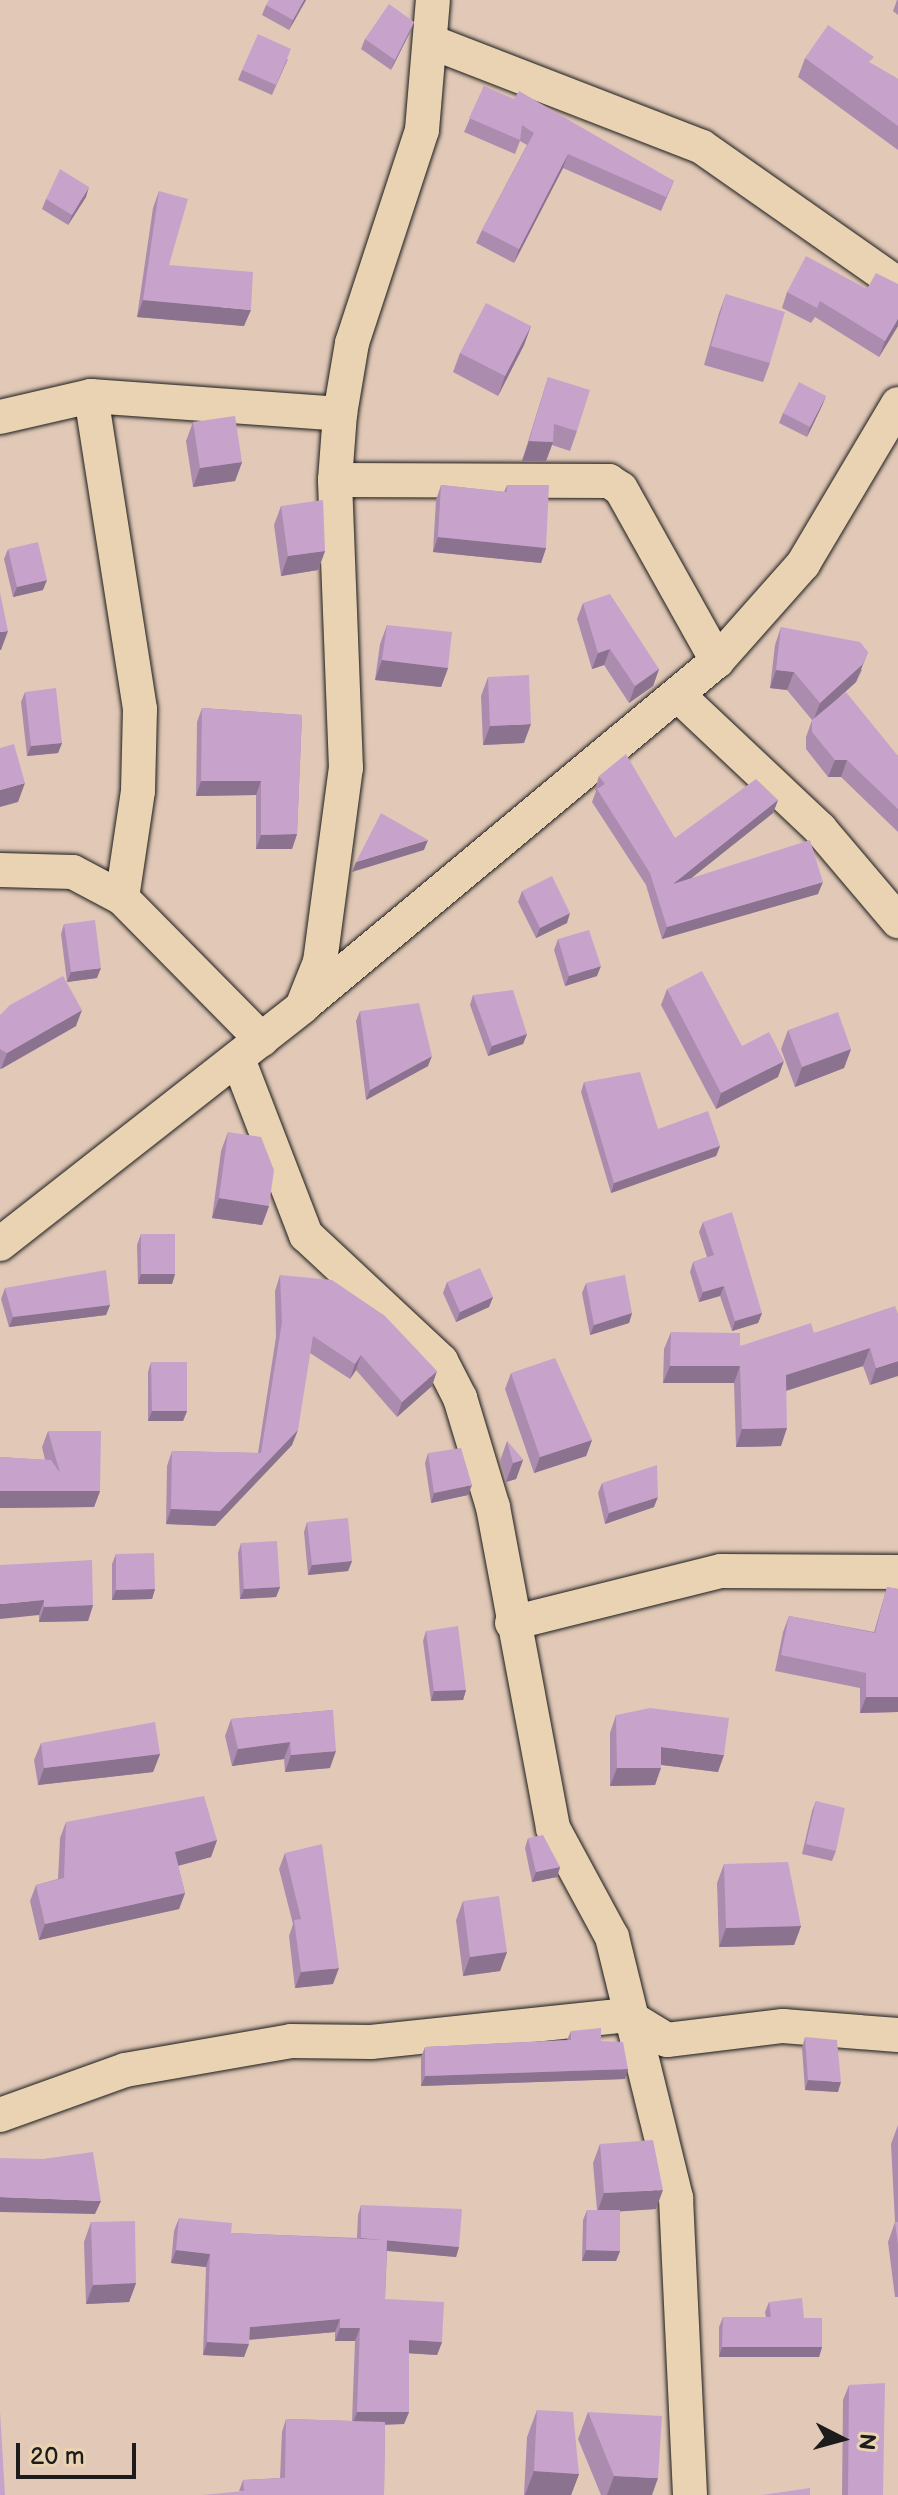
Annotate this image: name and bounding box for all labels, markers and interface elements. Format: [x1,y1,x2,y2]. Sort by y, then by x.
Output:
north arrow [802,2399,882,2479]
scale bar [20,2427,140,2477]
text: N [852,2432,881,2451]
text: 20 m [30,2442,85,2471]

